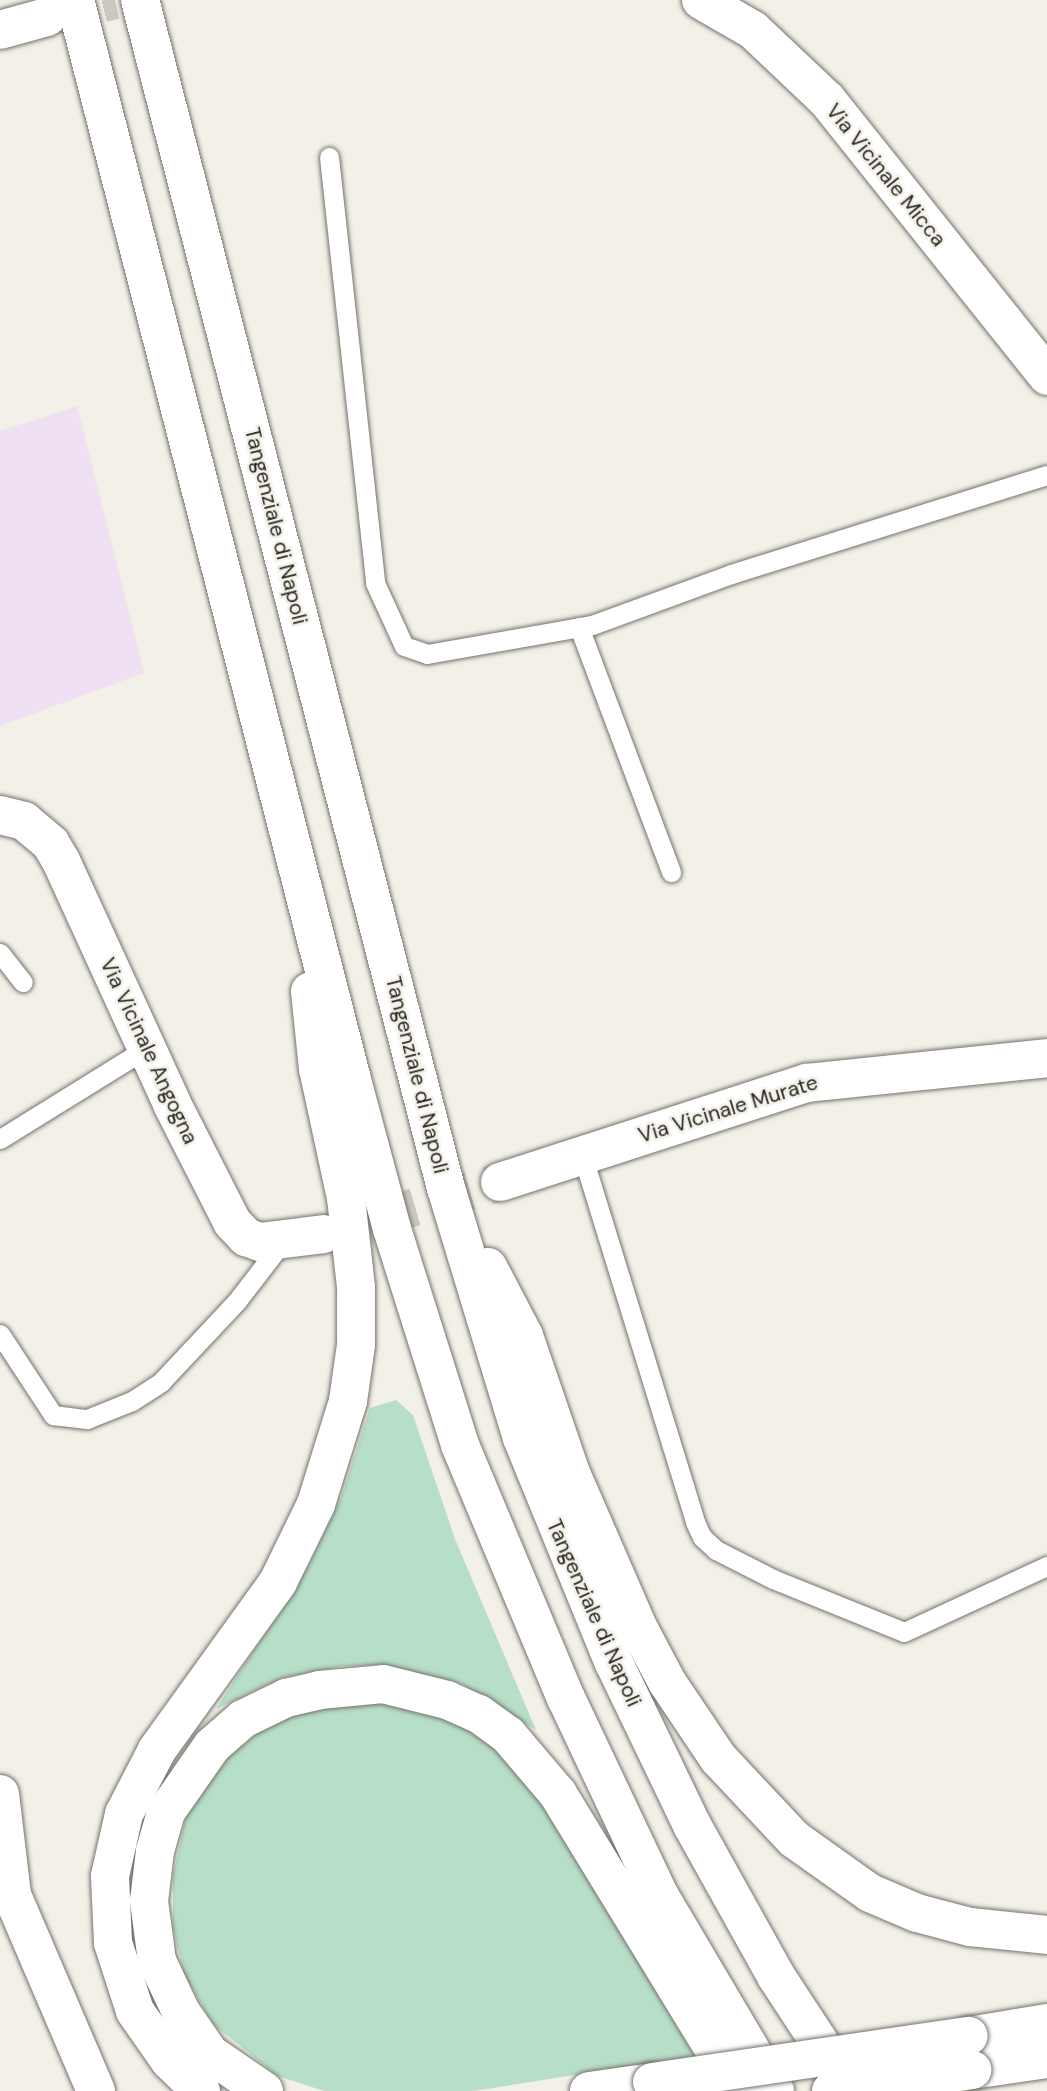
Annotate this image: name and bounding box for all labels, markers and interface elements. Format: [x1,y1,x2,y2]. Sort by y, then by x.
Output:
street label: Via Vicinale Micca [821,99,951,251]
street label: Tangenziale di Napoli [239,425,313,627]
street label: Via Vicinale Angogna [95,954,203,1148]
street label: Tangenziale di Napoli [380,974,454,1176]
street label: Via Vicinale Murate [635,1070,821,1148]
street label: Tangenziale di Napoli [541,1515,647,1711]

